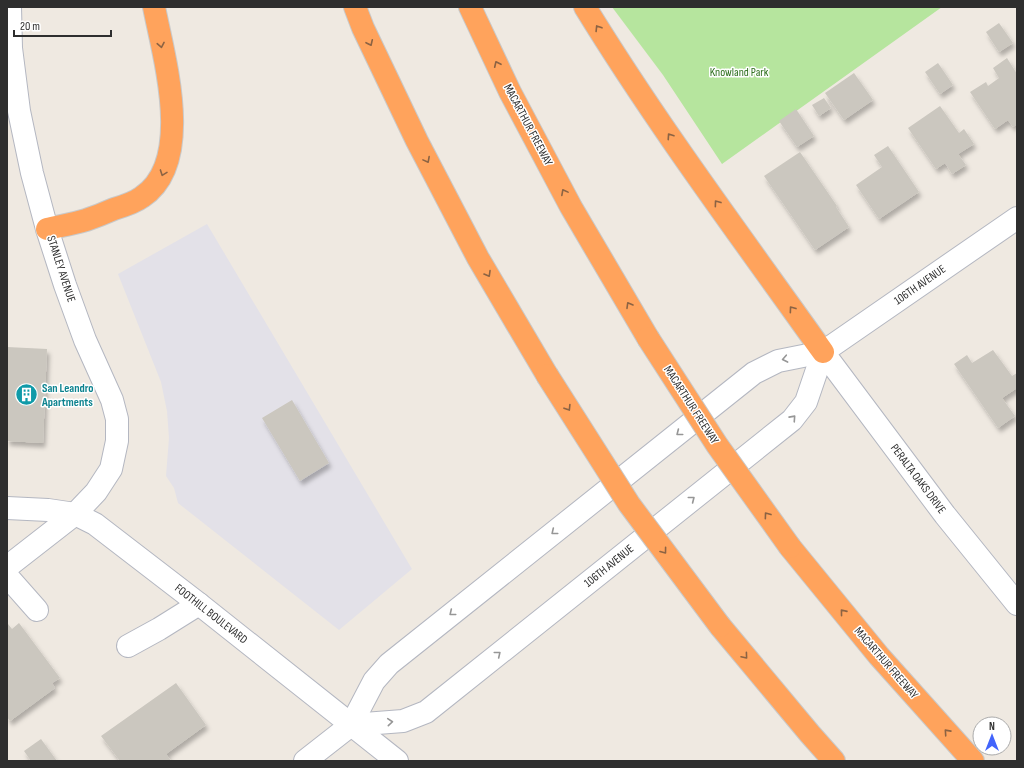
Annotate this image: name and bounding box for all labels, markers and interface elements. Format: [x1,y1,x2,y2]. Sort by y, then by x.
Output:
scale bar [14,12,111,38]
text: 20 m [20,19,40,34]
one-way arrow [595,25,603,32]
one-way arrow [365,38,373,46]
one-way arrow [157,42,165,48]
one-way arrow [494,61,502,69]
park label: Knowland Park [710,65,769,80]
street label: MACARTHUR FREEWAY [500,82,556,168]
one-way arrow [667,133,675,140]
one-way arrow [422,156,430,163]
one-way arrow [159,169,167,176]
one-way arrow [561,189,568,196]
one-way arrow [714,200,721,207]
street label: STANLEY AVENUE [43,234,79,304]
street label: 106TH AVENUE [891,262,949,308]
one-way arrow [484,270,491,277]
one-way arrow [626,302,633,309]
one-way arrow [790,306,797,313]
one-way arrow [782,355,788,363]
street label: MACARTHUR FREEWAY [660,363,722,447]
place label: San Leandro Apartments [41,381,94,410]
building icon: San Leandro Apartments [13,382,39,408]
one-way arrow [563,404,571,411]
one-way arrow [789,415,796,423]
one-way arrow [676,428,683,435]
street label: PERALTA OAKS DRIVE [887,441,949,517]
one-way arrow [688,497,695,504]
one-way arrow [765,512,772,519]
one-way arrow [551,528,558,535]
street label: 106TH AVENUE [581,541,637,591]
one-way arrow [659,546,666,553]
street label: FOOTHILL BOULEVARD [171,581,251,647]
one-way arrow [450,609,457,616]
one-way arrow [841,610,848,617]
street label: MACARTHUR FREEWAY [851,624,921,702]
one-way arrow [494,652,501,659]
one-way arrow [740,652,747,659]
north arrow [972,716,1012,756]
one-way arrow [387,717,393,726]
text: N [989,720,995,733]
one-way arrow [944,729,951,737]

